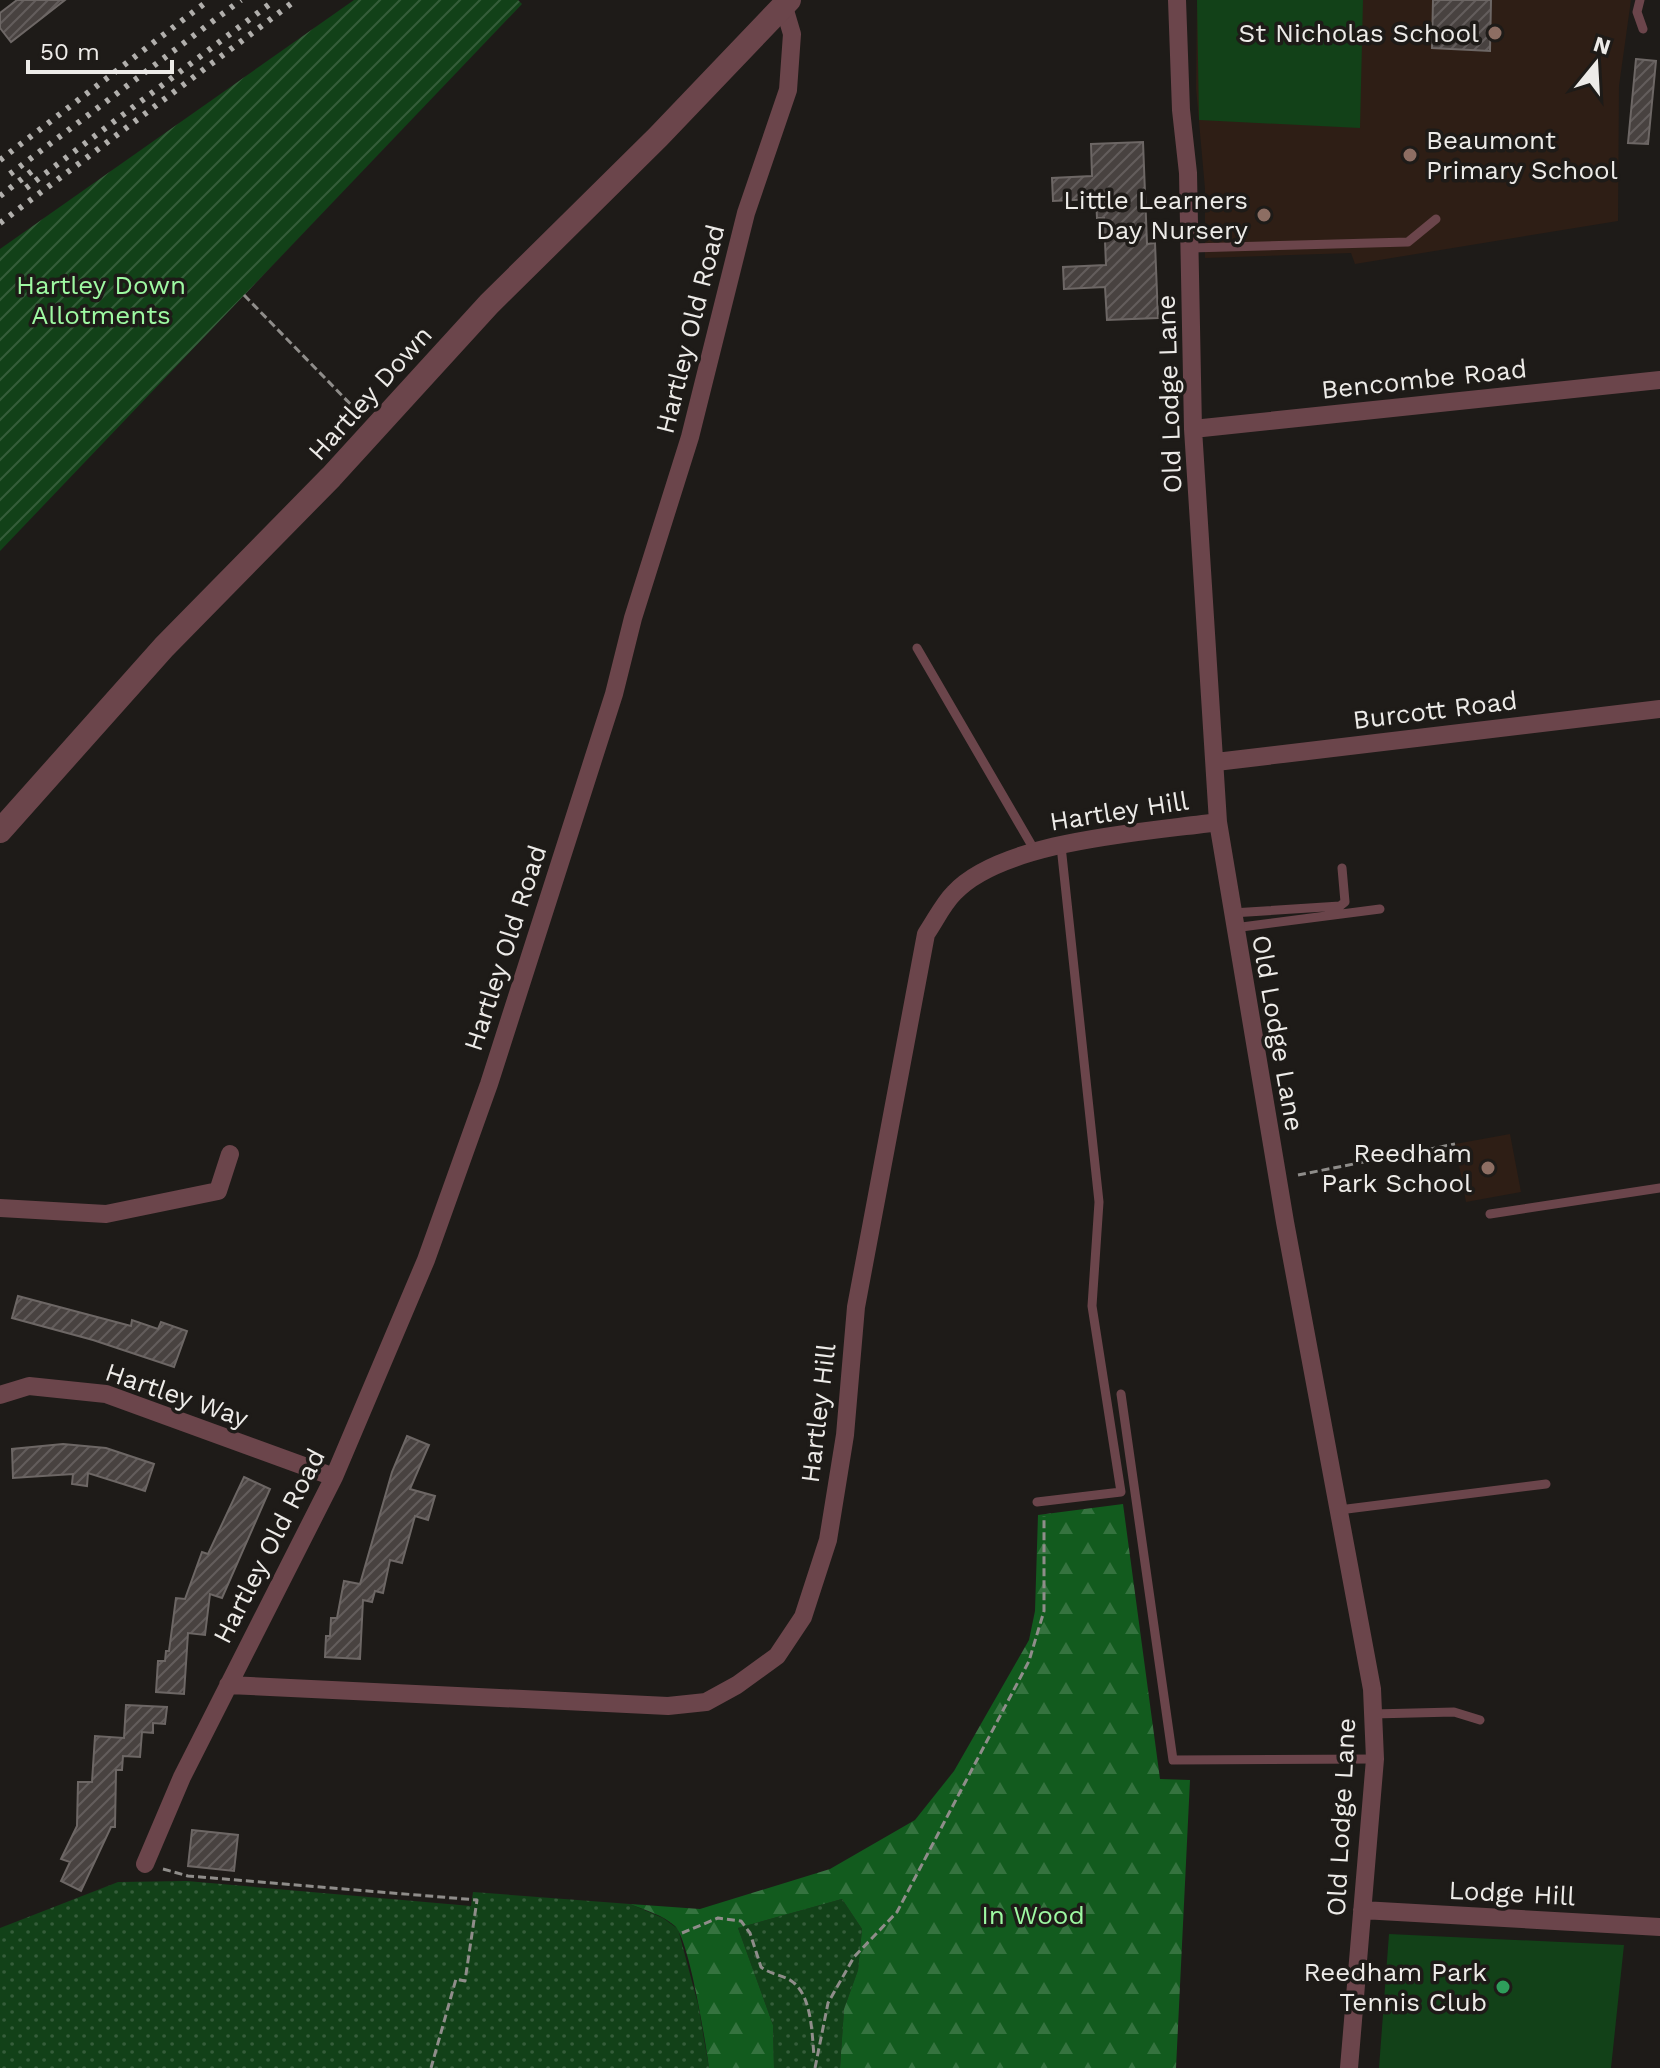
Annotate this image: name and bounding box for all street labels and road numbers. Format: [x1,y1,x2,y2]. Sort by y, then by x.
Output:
street label: Hartley Old Road [650,221,730,437]
street label: Old Lodge Lane [1151,294,1187,494]
street label: Hartley Down [302,320,438,466]
street label: Bencombe Road [1320,353,1528,405]
street label: Burcott Road [1351,685,1519,735]
street label: Hartley Hill [1047,785,1191,837]
street label: Hartley Old Road [458,841,552,1055]
street label: Old Lodge Lane [1246,933,1310,1133]
street label: Hartley Hill [795,1342,841,1484]
street label: Hartley Way [102,1357,253,1434]
street label: Hartley Old Road [207,1444,331,1648]
street label: Old Lodge Lane [1321,1717,1361,1917]
street label: Lodge Hill [1448,1875,1576,1911]

